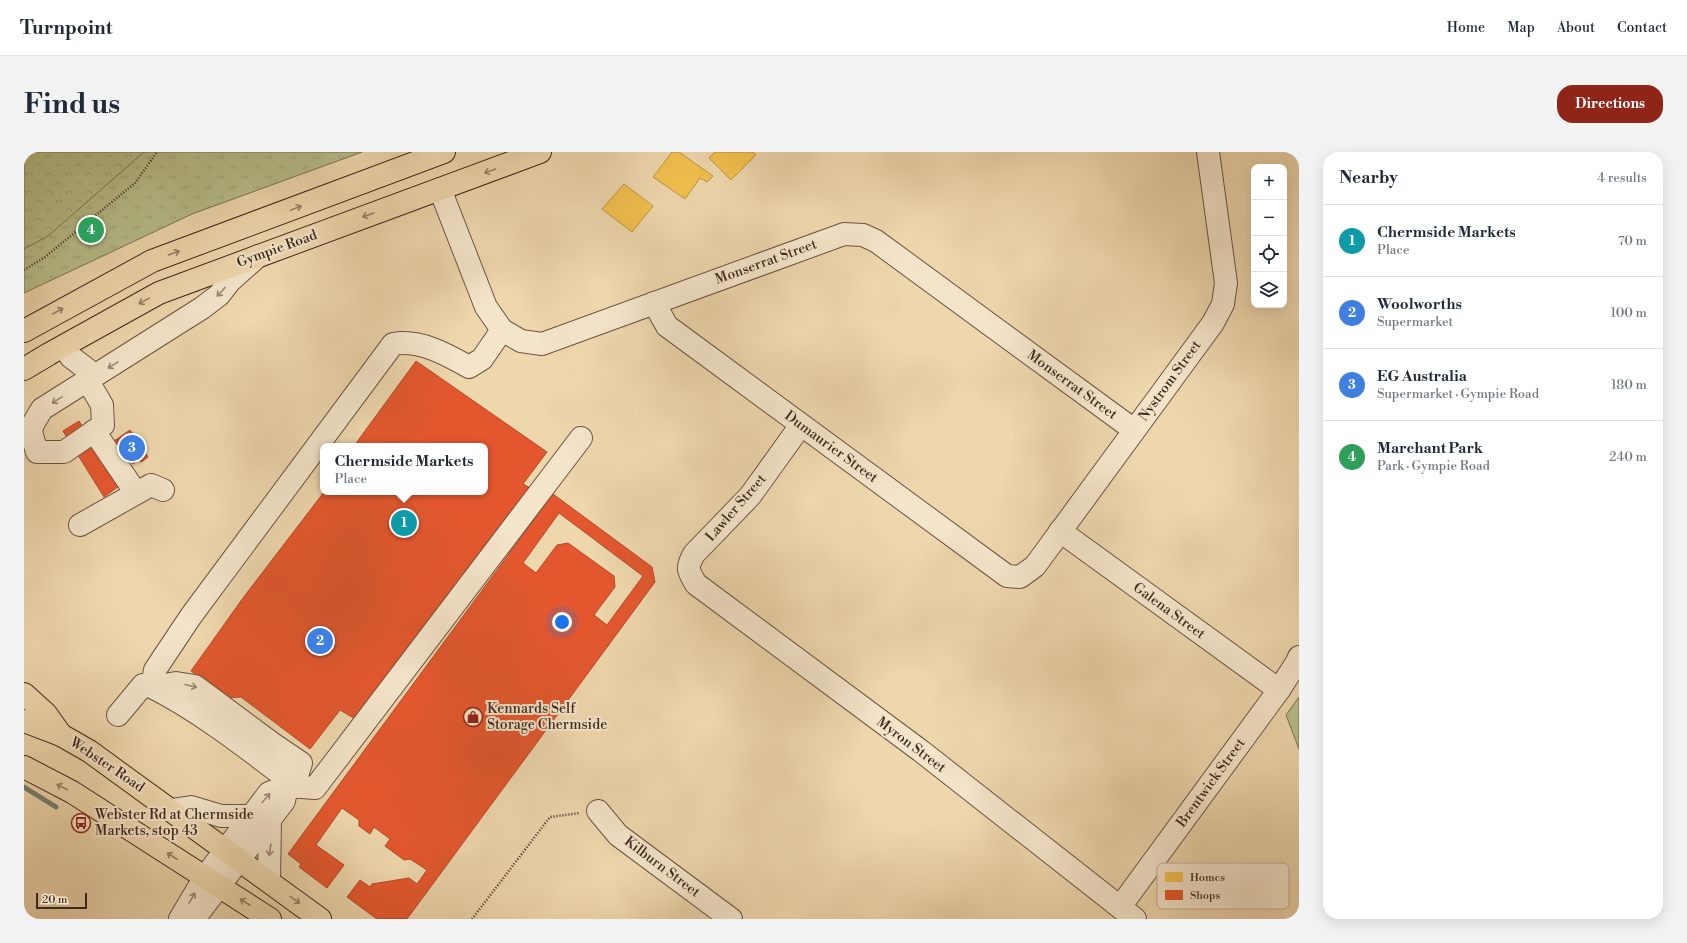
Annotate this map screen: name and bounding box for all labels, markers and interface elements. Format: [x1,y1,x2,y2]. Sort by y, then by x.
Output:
text: Turnpoint [20,16,113,40]
text: Home [1447,19,1485,37]
text: Map [1507,19,1535,37]
text: About [1557,19,1595,37]
text: Contact [1617,19,1667,37]
button: Directions [1557,85,1663,123]
text: Find us [24,87,120,122]
map controls [1251,164,1287,308]
button: + [1251,164,1287,200]
one-way arrow [485,167,497,175]
text: Nearby [1339,167,1398,189]
text: 4 results [1597,170,1647,186]
button: − [1251,200,1287,236]
one-way arrow [289,203,301,211]
one-way arrow [363,212,375,220]
pin: 4 [78,215,104,245]
text: Chermside Markets [1377,223,1516,242]
street label: Gympie Road [234,226,320,272]
text: 1 [1349,233,1355,249]
text: 70 m [1618,233,1647,249]
street label: Monserrat Street [713,235,819,289]
button: locate [1251,236,1287,272]
text: Place [1377,242,1409,258]
one-way arrow [167,249,180,256]
button: layers [1251,272,1287,308]
one-way arrow [216,287,225,298]
text: Woolworths [1377,295,1462,314]
one-way arrow [138,297,150,305]
text: 2 [1348,305,1356,321]
text: 100 m [1611,305,1647,321]
one-way arrow [52,307,64,315]
text: Supermarket [1377,314,1453,330]
street label: Nystrom Street [1135,337,1205,425]
street label: Monserrat Street [1023,346,1121,424]
one-way arrow [108,361,119,369]
text: EG Australia [1377,367,1467,386]
text: 3 [1348,377,1356,393]
text: 180 m [1611,377,1647,393]
text: Supermarket · Gympie Road [1377,386,1539,402]
one-way arrow [52,396,63,404]
street label: Dumaurier Street [781,407,881,487]
pin: 3 [119,433,145,463]
text: Marchant Park [1377,439,1483,458]
popup [320,443,488,495]
text: 4 [1348,449,1356,465]
text: 240 m [1609,449,1647,465]
text: Chermside Markets [335,452,473,471]
text: Park · Gympie Road [1377,458,1490,474]
street label: Lawler Street [702,470,770,546]
text: Place [335,471,367,487]
pin: 1 [391,508,417,538]
street label: Galena Street [1129,579,1209,643]
your location [552,612,572,632]
pin: 2 [307,626,333,656]
one-way arrow [184,682,197,690]
place label: Kennards Self Storage Chermside [487,700,607,734]
shop icon: Kennards Self Storage Chermside [462,706,484,728]
street label: Myron Street [873,713,949,777]
street label: Webster Road [65,733,148,797]
street label: Brentwick Street [1172,735,1249,832]
one-way arrow [56,783,68,790]
one-way arrow [262,792,271,803]
place label: Webster Rd at Chermside Markets, stop 43 [94,806,254,840]
bus stop icon: Webster Rd at Chermside Markets, stop 43 [70,812,92,834]
street label: Kilburn Street [620,833,704,901]
one-way arrow [266,843,274,856]
one-way arrow [167,852,178,860]
legend [1157,863,1289,909]
text: Homes [1190,871,1225,885]
text: Shops [1190,889,1220,903]
scale bar [36,891,87,910]
one-way arrow [189,892,197,904]
text: 20 m [42,893,67,907]
one-way arrow [289,896,300,904]
one-way arrow [239,898,251,906]

